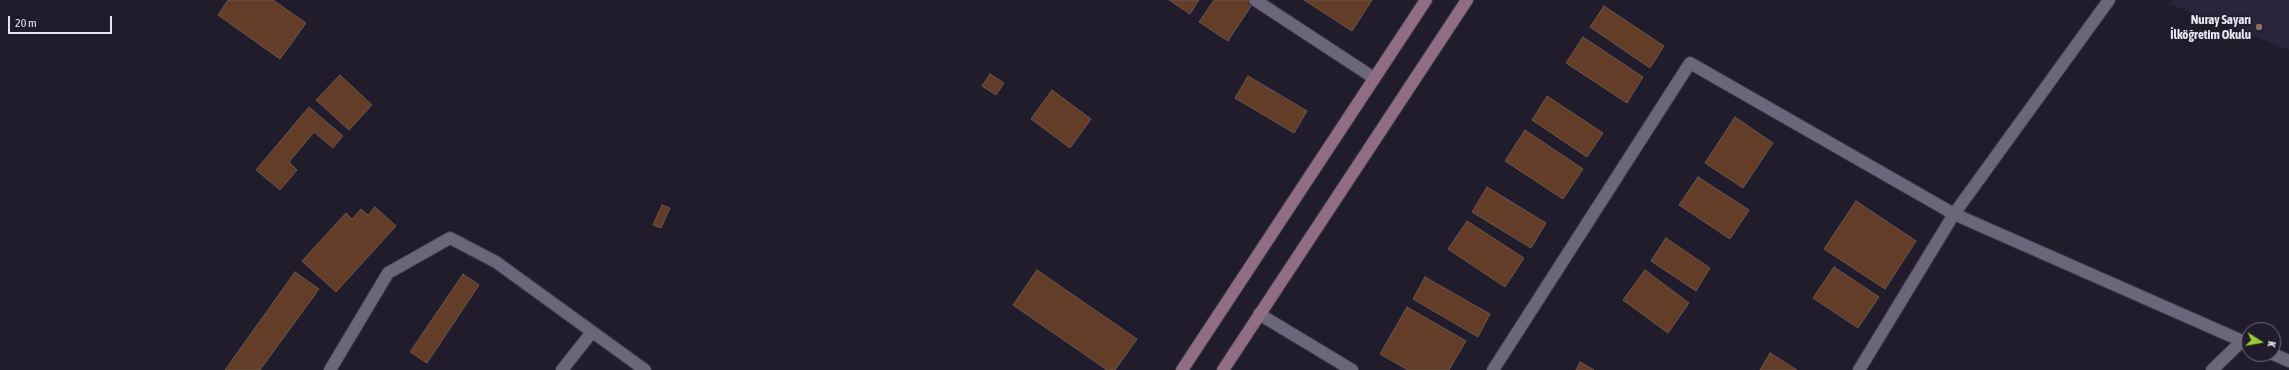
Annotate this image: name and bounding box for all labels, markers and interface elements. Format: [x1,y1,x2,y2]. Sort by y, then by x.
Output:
scale bar [10,8,114,34]
place label: Nuray Sayarı İlköğretim Okulu [2170,12,2251,43]
text: 20 m [15,16,37,30]
marker: Nuray Sayarı İlköğretim Okulu [2254,22,2264,32]
north arrow [2241,322,2281,362]
text: K [2265,340,2278,348]

